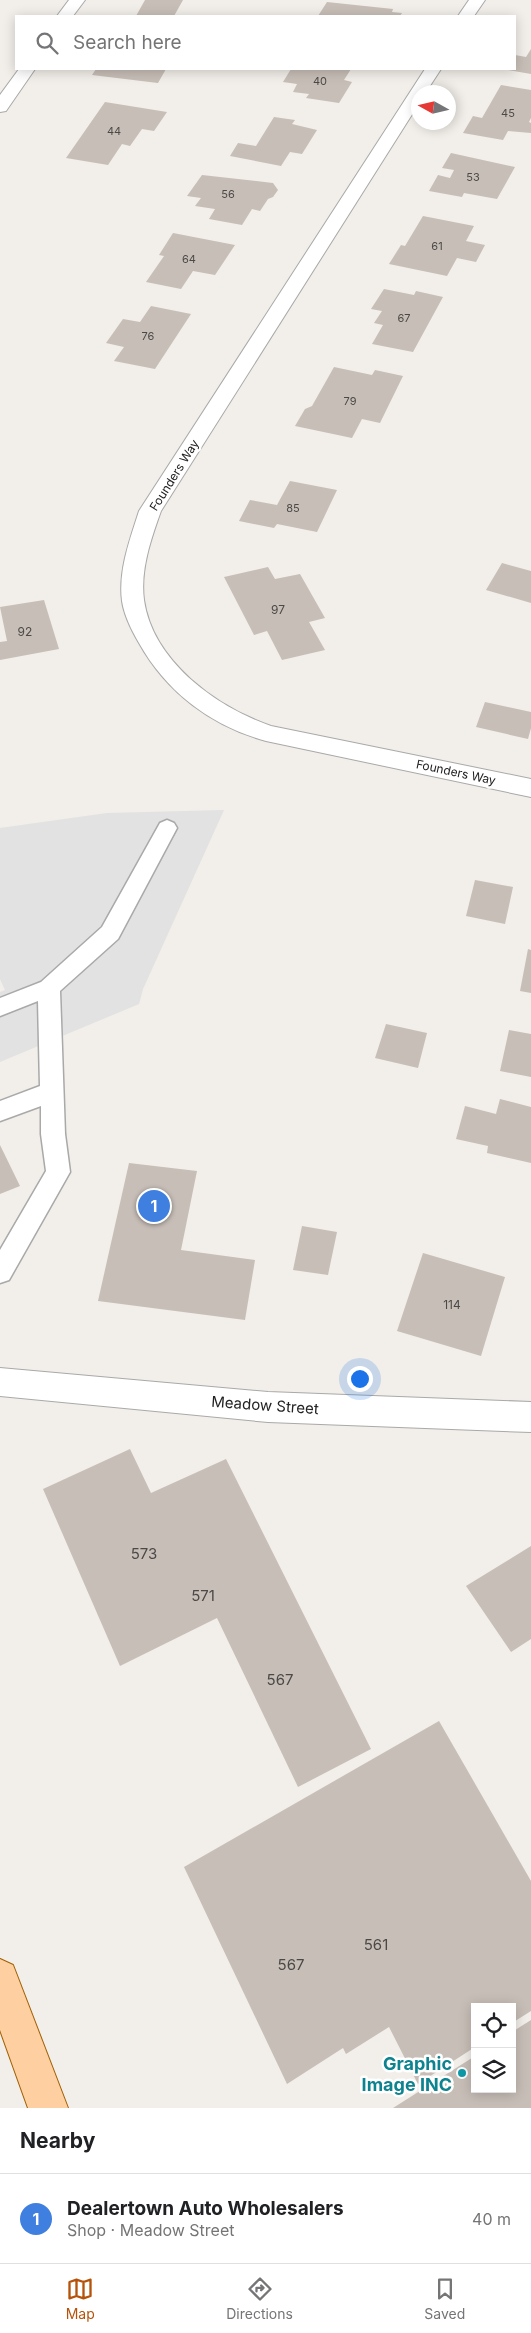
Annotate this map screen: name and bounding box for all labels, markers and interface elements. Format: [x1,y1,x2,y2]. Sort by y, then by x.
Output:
search box [15,15,516,70]
icon: search [33,29,61,57]
text: Search here [73,31,182,54]
house number: 40 [313,74,327,88]
north arrow [411,85,456,130]
house number: 45 [501,106,515,120]
house number: 44 [107,124,121,138]
house number: 53 [466,170,480,184]
house number: 56 [221,187,235,201]
house number: 61 [431,239,443,253]
house number: 64 [182,252,196,266]
house number: 67 [397,311,411,325]
house number: 76 [142,329,155,343]
house number: 79 [344,394,357,408]
street label: Founders Way [146,436,202,513]
house number: 85 [286,501,300,515]
house number: 97 [271,602,285,617]
house number: 92 [18,624,32,639]
street label: Founders Way [415,756,497,788]
pin: 1 [138,1187,170,1225]
house number: 114 [443,1297,461,1312]
your location [347,1366,373,1392]
street label: Meadow Street [211,1392,319,1418]
house number: 573 [131,1544,157,1563]
house number: 571 [191,1586,215,1605]
house number: 567 [267,1670,293,1689]
house number: 561 [364,1935,388,1954]
house number: 567 [278,1955,304,1974]
map controls [471,2003,516,2093]
button: locate [471,2003,516,2048]
button: layers [471,2048,516,2093]
place label: Graphic Image INC [362,2053,452,2095]
marker: Graphic Image INC [456,2067,468,2079]
text: Nearby [20,2128,95,2153]
text: Dealertown Auto Wholesalers [67,2197,344,2220]
text: 1 [33,2209,39,2229]
text: 40 m [472,2209,511,2229]
text: Shop · Meadow Street [67,2220,235,2240]
tab: Map [66,2275,95,2322]
tab: Directions [226,2275,293,2322]
tab: Saved [424,2275,465,2322]

